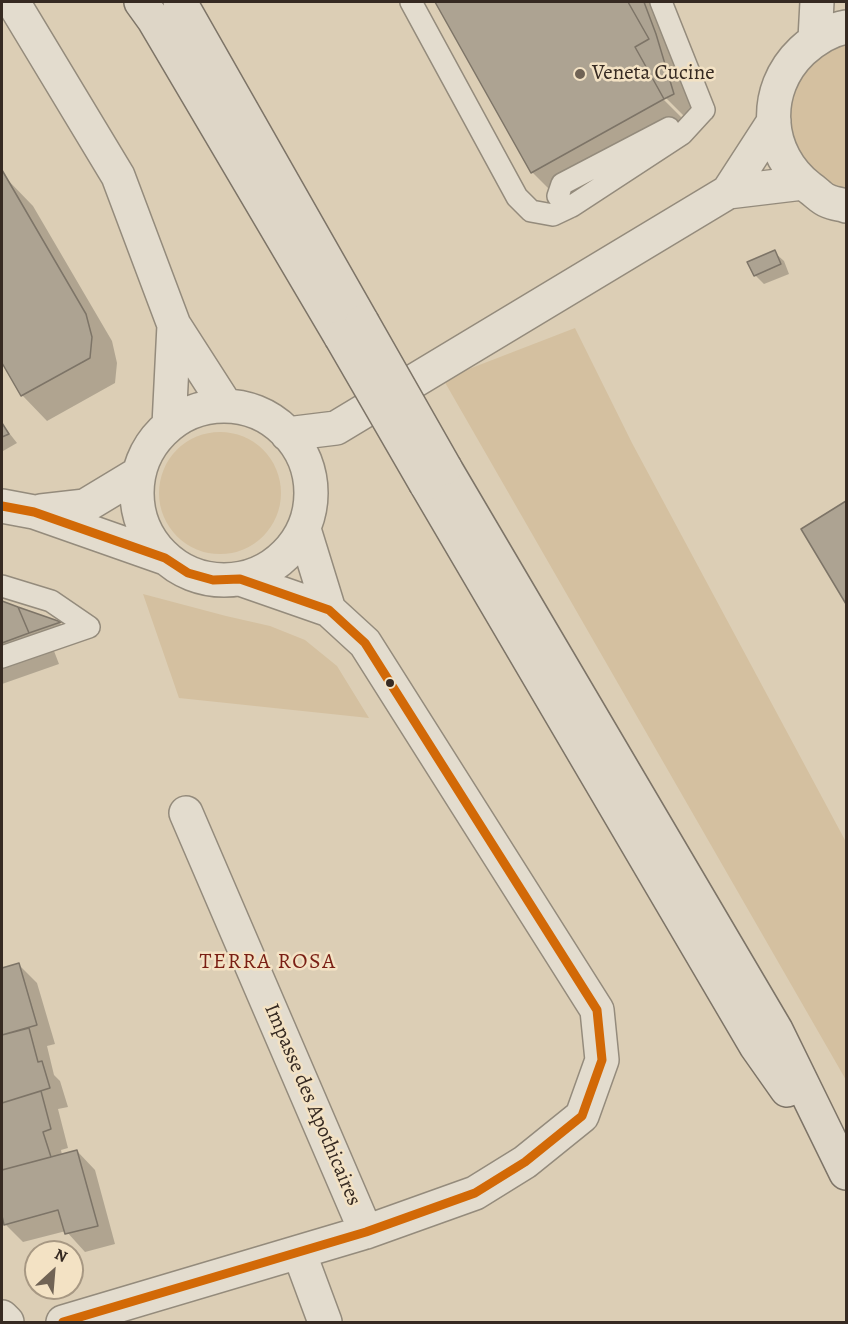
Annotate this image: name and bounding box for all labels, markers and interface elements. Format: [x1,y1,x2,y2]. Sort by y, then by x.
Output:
place label: Veneta Cucine [592,61,715,87]
marker: Veneta Cucine [573,67,587,81]
unlabelled marker [384,677,396,689]
district label: TERRA ROSA [199,950,337,976]
street label: Impasse des Apothicaires [258,1000,366,1210]
north arrow [24,1240,84,1300]
text: N [51,1243,71,1268]

